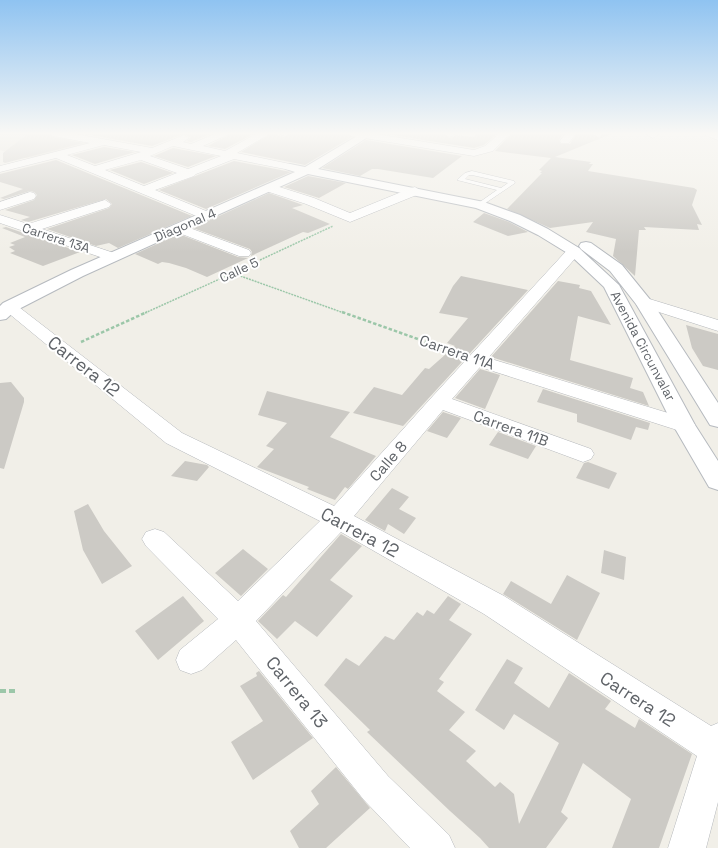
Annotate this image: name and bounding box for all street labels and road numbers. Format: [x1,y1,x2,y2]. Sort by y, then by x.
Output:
street label: Diagonal 4 [151,204,219,246]
street label: Carrera 13A [20,219,92,257]
street label: Calle 5 [217,254,261,286]
street label: Avenida Circunvalar [607,288,679,404]
street label: Carrera 11A [417,330,498,374]
street label: Carrera 12 [43,331,125,401]
street label: Carrera 11B [471,406,551,450]
street label: Calle 8 [365,437,411,485]
street label: Carrera 12 [317,502,403,562]
street label: Carrera 13 [261,651,333,733]
street label: Carrera 12 [596,666,680,732]

